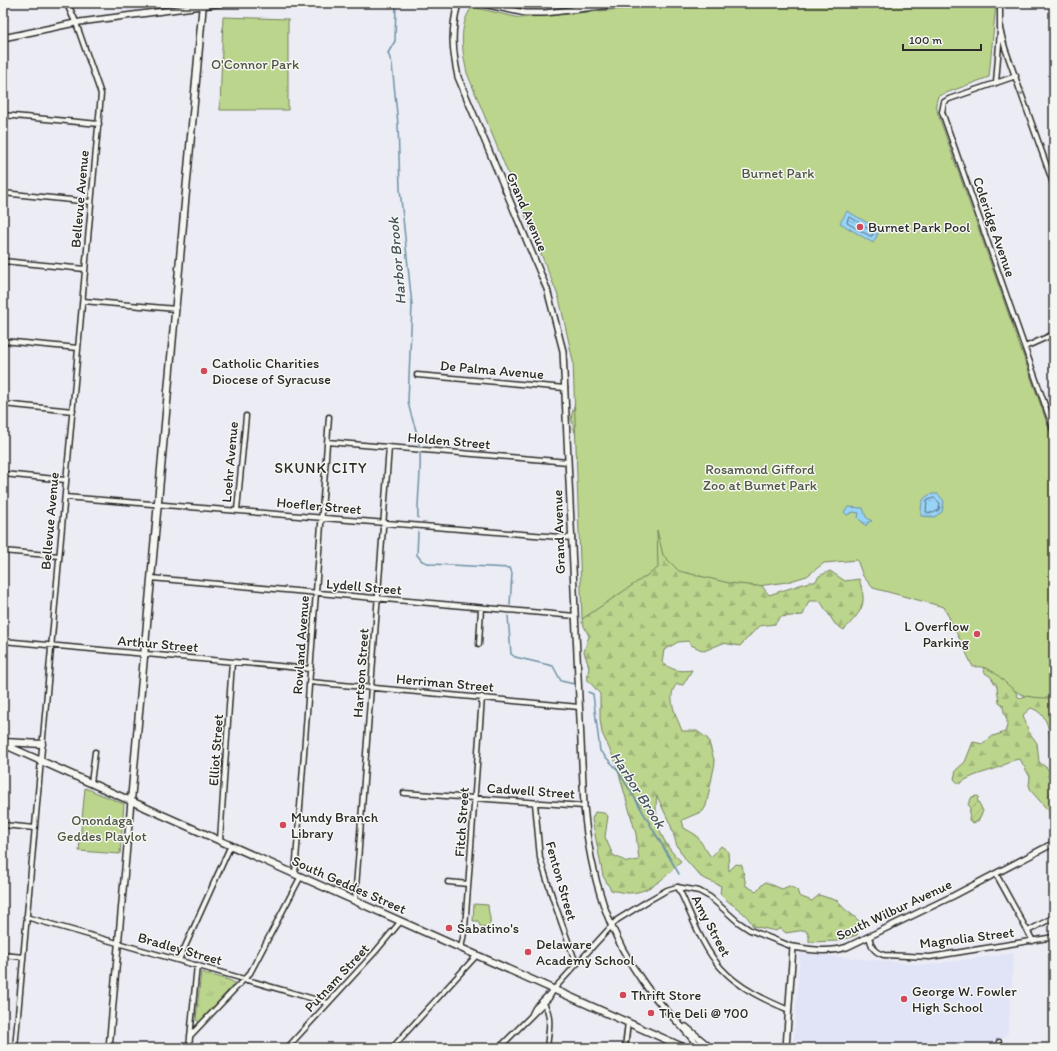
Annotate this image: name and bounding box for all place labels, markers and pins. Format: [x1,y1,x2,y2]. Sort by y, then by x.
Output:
place label: Burnet Park Pool [868,219,970,236]
marker: Burnet Park Pool [855,222,865,232]
place label: Catholic Charities Diocese of Syracuse [212,355,331,388]
marker: Catholic Charities Diocese of Syracuse [199,366,209,376]
place label: L Overflow Parking [904,618,970,651]
marker: L Overflow Parking [972,629,982,639]
place label: Mundy Branch Library [291,809,379,842]
marker: Mundy Branch Library [278,820,288,830]
place label: Sabatino's [457,920,519,937]
marker: Sabatino's [444,923,454,933]
place label: Delaware Academy School [536,936,634,969]
marker: Delaware Academy School [523,947,533,957]
place label: George W. Fowler High School [912,983,1017,1016]
place label: Thrift Store [631,987,701,1004]
marker: Thrift Store [618,990,628,1000]
marker: George W. Fowler High School [899,994,909,1004]
place label: The Deli @ 700 [659,1005,748,1022]
marker: The Deli @ 700 [646,1008,656,1018]

